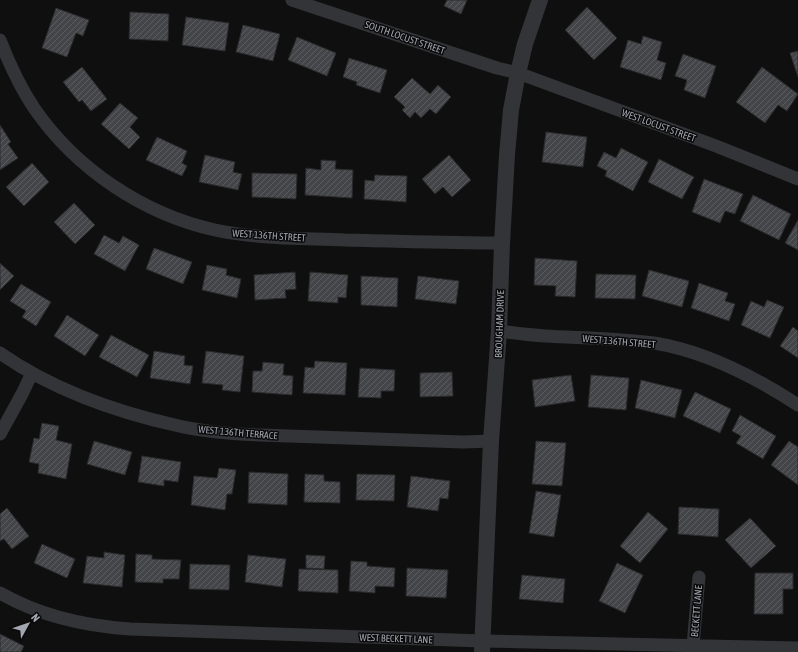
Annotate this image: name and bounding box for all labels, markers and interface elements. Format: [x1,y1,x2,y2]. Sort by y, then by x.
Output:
street label: SOUTH LOCUST STREET [363,19,447,57]
street label: WEST LOCUST STREET [620,107,698,144]
street label: WEST 136TH STREET [232,227,307,244]
street label: BROUGHAM DRIVE [493,289,506,358]
street label: WEST 136TH STREET [582,333,657,350]
street label: WEST 136TH TERRACE [198,424,279,442]
street label: BECKETT LANE [689,584,704,637]
north arrow [8,604,48,644]
text: N [29,611,42,624]
street label: WEST BECKETT LANE [359,632,433,645]

